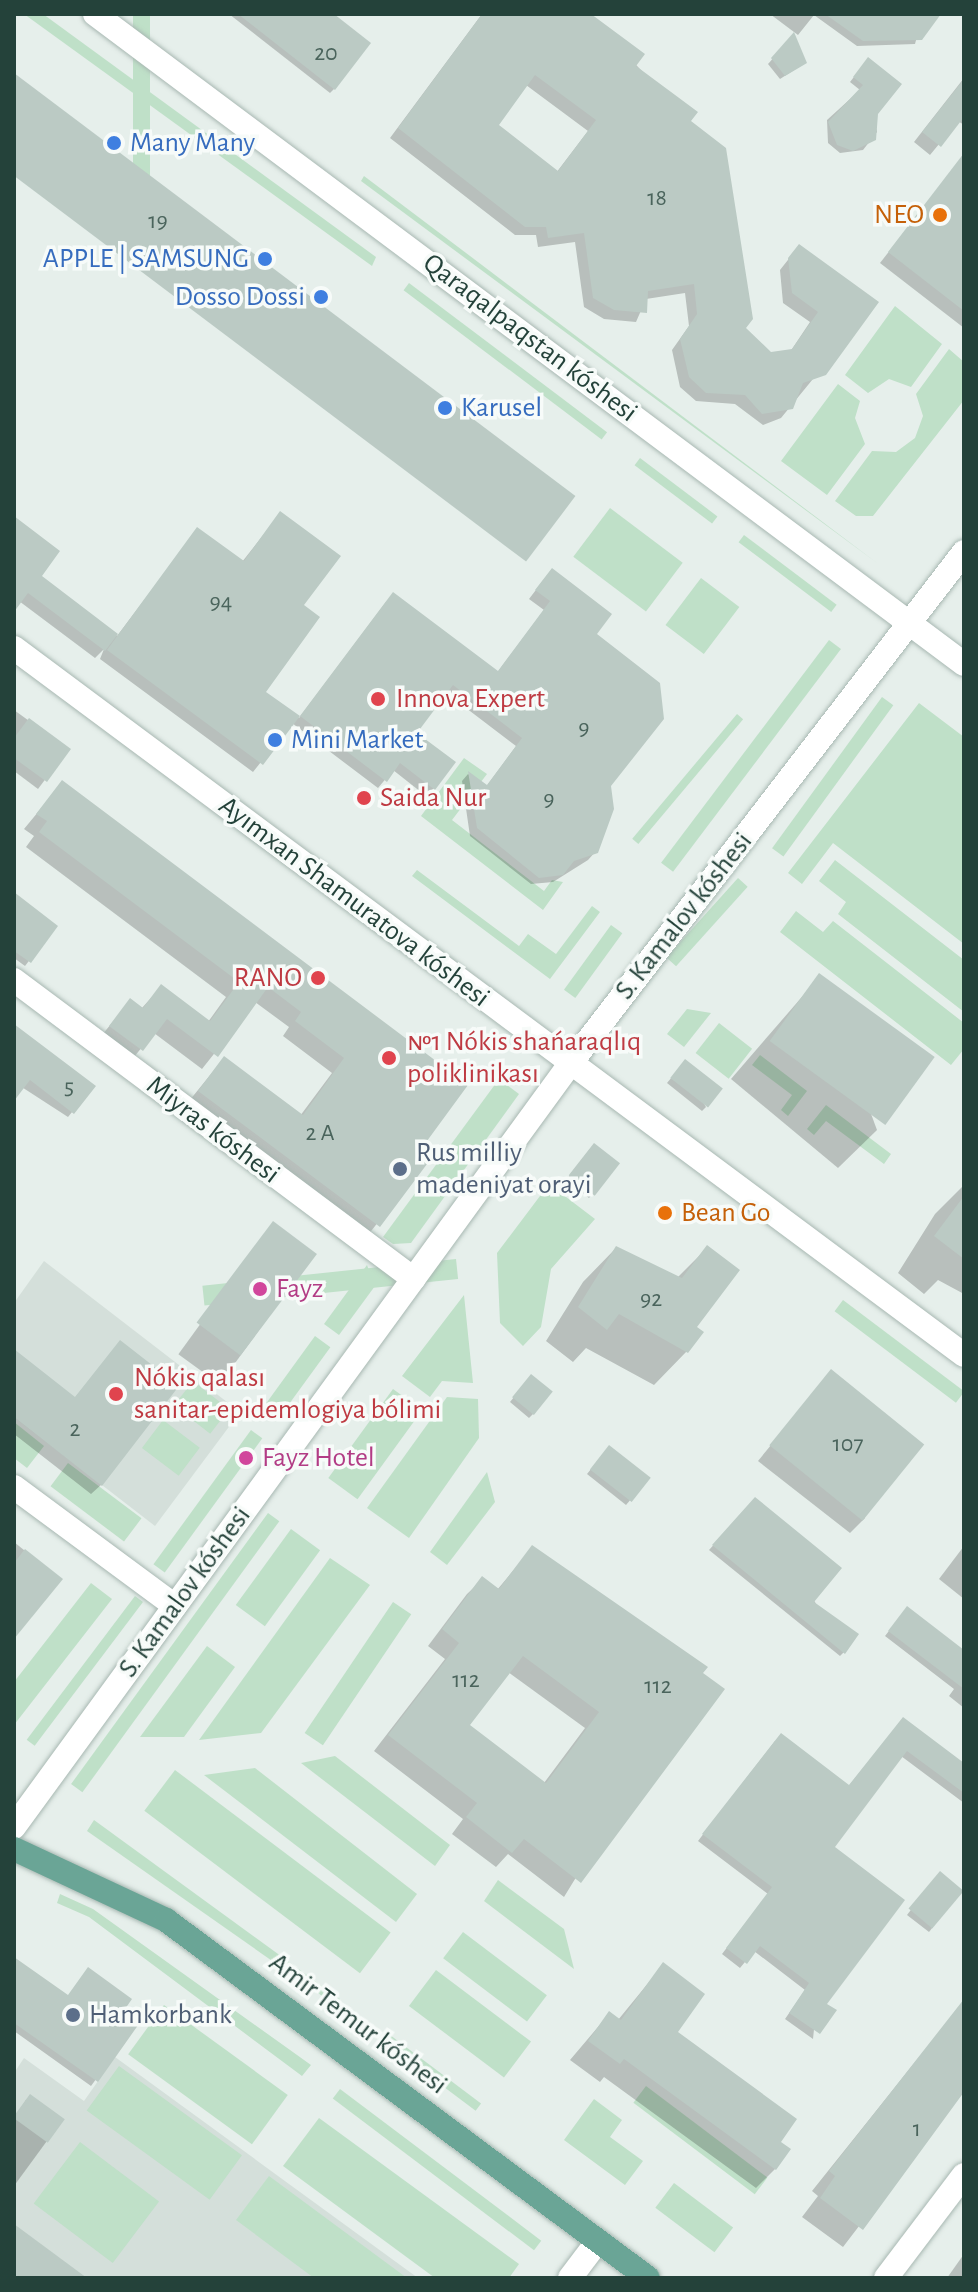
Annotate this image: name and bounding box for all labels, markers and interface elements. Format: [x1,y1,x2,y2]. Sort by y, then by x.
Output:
house number: 20 [314,40,338,68]
place label: Many Many [130,126,255,160]
marker: Many Many [105,134,123,152]
house number: 18 [647,185,667,213]
place label: NEO [874,198,924,232]
marker: NEO [931,206,949,224]
house number: 19 [148,208,168,236]
place label: APPLE | SAMSUNG [43,242,249,276]
street label: Qaraqalpaqstan kóshesi [416,246,644,430]
marker: APPLE | SAMSUNG [256,250,274,268]
place label: Dosso Dossi [175,280,305,314]
marker: Dosso Dossi [312,288,330,306]
place label: Karusel [461,391,542,425]
marker: Karusel [436,399,454,417]
house number: 94 [210,589,232,617]
place label: Innova Expert [396,682,545,716]
marker: Innova Expert [367,688,389,710]
house number: 9 [578,715,590,743]
place label: Mini Market [291,723,423,757]
marker: Mini Market [266,731,284,749]
place label: Saida Nur [380,781,486,815]
house number: 9 [543,786,555,814]
street label: Ayımxan Shamuratova kóshesi [212,789,496,1015]
marker: Saida Nur [355,789,373,807]
street label: S. Kamalov kóshesi [608,826,760,1006]
place label: RANO [234,961,302,995]
marker: RANO [309,969,327,987]
place label: №1 Nókis shańaraqlıq poliklinikası [407,1025,641,1091]
marker: №1 Nókis shańaraqlıq poliklinikası [378,1047,400,1069]
street label: Miyras kóshesi [140,1069,286,1191]
house number: 5 [64,1074,74,1102]
house number: 2 А [306,1120,334,1148]
place label: Rus milliy madeniyat orayi [416,1136,591,1202]
marker: Rus milliy madeniyat orayi [391,1160,409,1178]
place label: Bean Go [681,1196,770,1230]
marker: Bean Go [656,1204,674,1222]
place label: Fayz [276,1272,323,1306]
marker: Fayz [251,1280,269,1298]
house number: 92 [640,1286,662,1314]
place label: Nókis qalası sanitar-epidemlogiya bólimi [134,1361,441,1427]
marker: Nókis qalası sanitar-epidemlogiya bólimi [105,1383,127,1405]
house number: 2 [70,1416,80,1444]
house number: 107 [833,1431,863,1459]
place label: Fayz Hotel [262,1441,375,1475]
marker: Fayz Hotel [237,1449,255,1467]
street label: S. Kamalov kóshesi [112,1500,258,1684]
house number: 112 [452,1667,480,1695]
house number: 112 [644,1673,672,1701]
street label: Amir Temur kóshesi [262,1946,454,2102]
place label: Hamkorbank [89,1998,232,2032]
marker: Hamkorbank [64,2006,82,2024]
house number: 1 [913,2116,921,2144]

